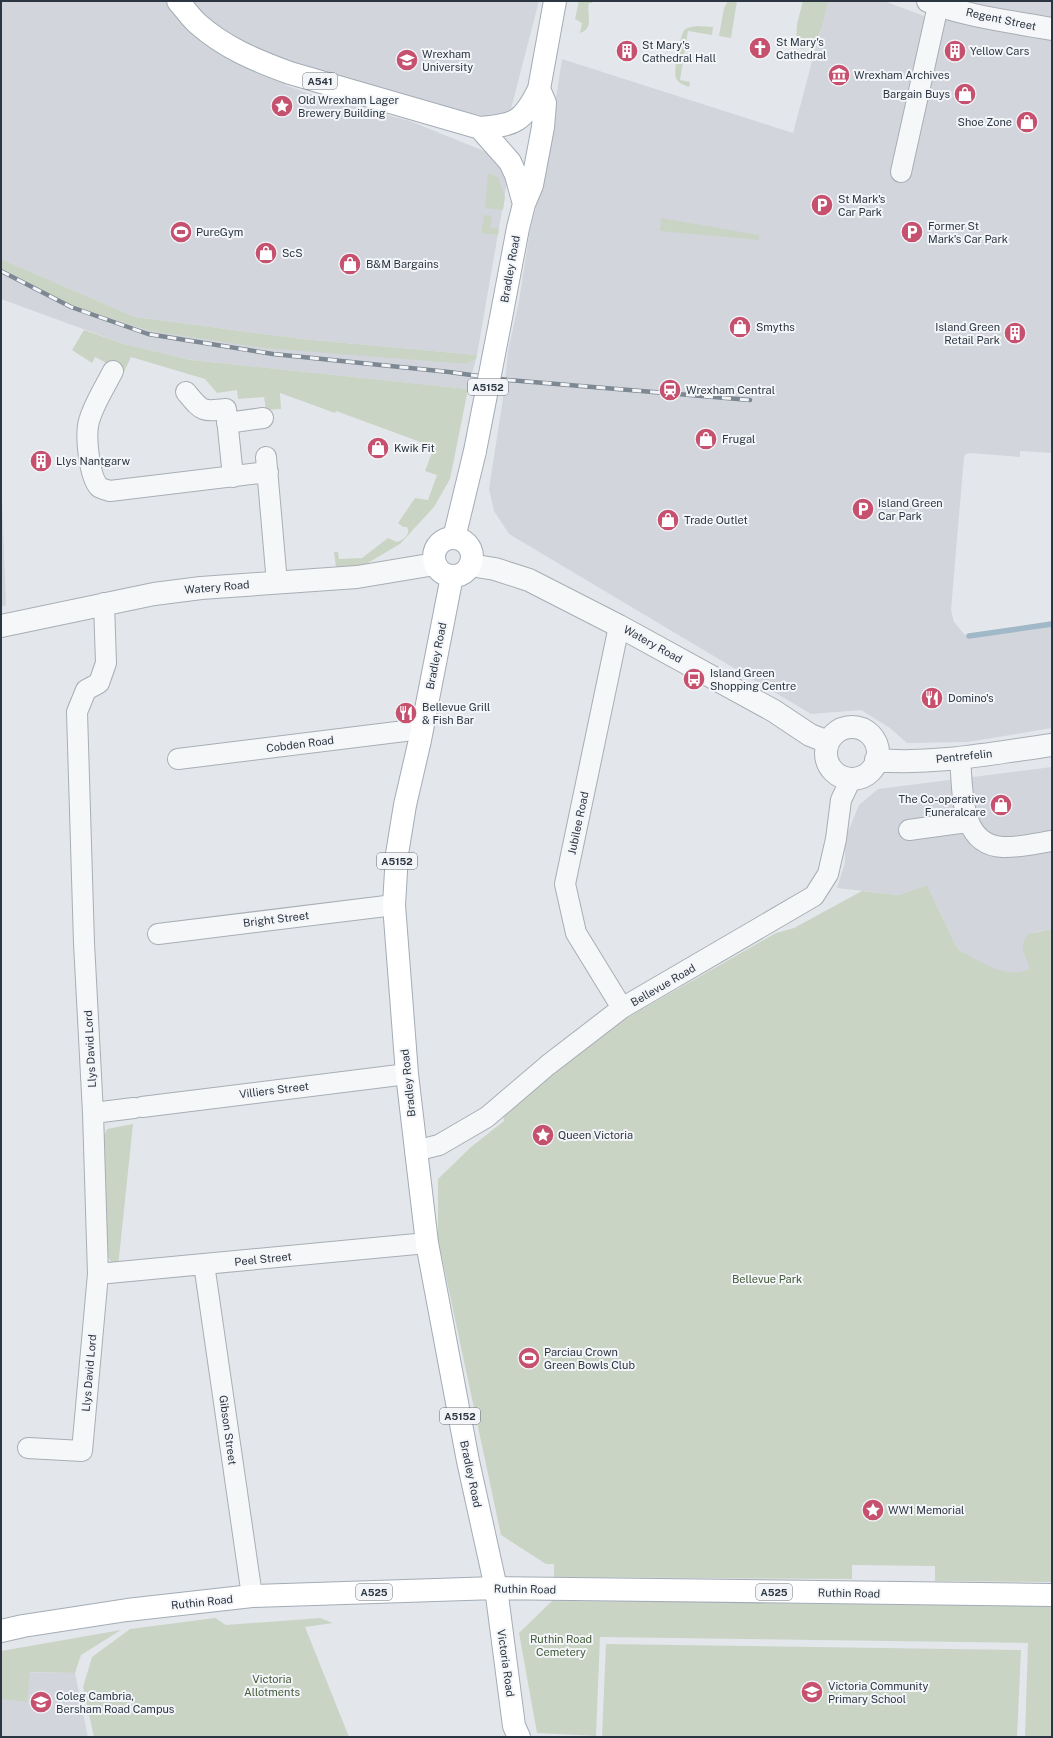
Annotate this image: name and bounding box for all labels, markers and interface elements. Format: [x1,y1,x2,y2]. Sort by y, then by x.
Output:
street label: Regent Street [965,6,1037,32]
church icon: St Mary's Cathedral [747,35,773,61]
place label: St Mary's Cathedral [776,36,826,61]
building icon: St Mary's Cathedral Hall [614,38,640,64]
building icon: Yellow Cars [942,38,968,64]
place label: St Mary's Cathedral Hall [642,39,716,64]
place label: Yellow Cars [970,45,1030,57]
school or university icon: Wrexham University [394,47,420,73]
place label: Wrexham University [422,48,473,73]
museum icon: Wrexham Archives [826,62,852,88]
place label: Wrexham Archives [854,69,950,81]
road number: A541 [303,73,337,89]
shop icon: Bargain Buys [952,81,978,107]
place label: Bargain Buys [883,88,950,100]
place icon: Old Wrexham Lager Brewery Building [269,93,295,119]
place label: Old Wrexham Lager Brewery Building [298,94,399,119]
shop icon: Shoe Zone [1014,109,1040,135]
place label: Shoe Zone [958,116,1012,128]
parking icon: St Mark's Car Park [809,192,835,218]
place label: St Mark's Car Park [838,193,886,218]
sports icon: PureGym [168,219,194,245]
parking icon: Former St Mark's Car Park [899,219,925,245]
place label: Former St Mark's Car Park [928,220,1008,245]
place label: PureGym [196,226,243,238]
street label: Bradley Road [498,234,522,304]
shop icon: ScS [253,240,279,266]
place label: ScS [282,247,303,259]
shop icon: B&M Bargains [337,251,363,277]
place label: B&M Bargains [366,258,439,270]
shop icon: Smyths [727,314,753,340]
building icon: Island Green Retail Park [1002,320,1028,346]
place label: Smyths [756,321,795,333]
place label: Island Green Retail Park [935,321,1000,346]
station icon: Wrexham Central [657,377,683,403]
road number: A5152 [468,379,508,395]
place label: Wrexham Central [686,384,775,396]
shop icon: Frugal [693,426,719,452]
place label: Frugal [722,433,755,445]
shop icon: Kwik Fit [365,435,391,461]
place label: Kwik Fit [394,442,435,454]
building icon: Llys Nantgarw [28,448,54,474]
place label: Llys Nantgarw [56,455,131,467]
parking icon: Island Green Car Park [850,496,876,522]
place label: Island Green Car Park [878,497,943,522]
shop icon: Trade Outlet [655,507,681,533]
place label: Trade Outlet [684,514,748,526]
street label: Watery Road [184,578,250,596]
street label: Bradley Road [424,621,448,691]
street label: Watery Road [622,623,684,665]
bus stop icon: Island Green Shopping Centre [681,666,707,692]
place label: Island Green Shopping Centre [710,667,796,692]
restaurant icon: Domino's [919,685,945,711]
place label: Domino's [948,692,994,704]
restaurant icon: Bellevue Grill & Fish Bar [393,700,419,726]
place label: Bellevue Grill & Fish Bar [422,701,490,726]
street label: Cobden Road [265,734,335,754]
street label: Pentrefelin [935,747,993,765]
street label: Jubilee Road [565,790,591,856]
shop icon: The Co-operative Funeralcare [988,792,1014,818]
place label: The Co-operative Funeralcare [899,793,986,818]
road number: A5152 [377,853,417,869]
street label: Bright Street [242,909,310,929]
street label: Bellevue Road [628,962,698,1008]
street label: Llys David Lord [82,1010,98,1088]
street label: Bradley Road [398,1049,418,1117]
street label: Villiers Street [238,1080,310,1100]
place icon: Queen Victoria [530,1122,556,1148]
place label: Queen Victoria [558,1129,633,1141]
street label: Peel Street [234,1250,292,1268]
park label: Bellevue Park [732,1273,802,1285]
street label: Llys David Lord [80,1334,98,1412]
sports icon: Parciau Crown Green Bowls Club [516,1345,542,1371]
place label: Parciau Crown Green Bowls Club [544,1346,635,1371]
street label: Gibson Street [217,1394,239,1466]
road number: A5152 [440,1408,480,1424]
street label: Bradley Road [458,1440,484,1508]
place icon: WW1 Memorial [860,1497,886,1523]
place label: WW1 Memorial [888,1504,964,1516]
street label: Ruthin Road [494,1582,556,1596]
road number: A525 [356,1584,392,1600]
road number: A525 [756,1584,792,1600]
street label: Ruthin Road [818,1586,880,1600]
street label: Ruthin Road [170,1593,234,1611]
street label: Victoria Road [495,1628,517,1698]
park label: Ruthin Road Cemetery [530,1633,592,1658]
park label: Victoria Allotments [244,1673,300,1698]
school or university icon: Victoria Community Primary School [799,1679,825,1705]
place label: Victoria Community Primary School [828,1680,929,1705]
school or university icon: Coleg Cambria, Bersham Road Campus [28,1689,54,1715]
place label: Coleg Cambria, Bersham Road Campus [56,1690,175,1715]

